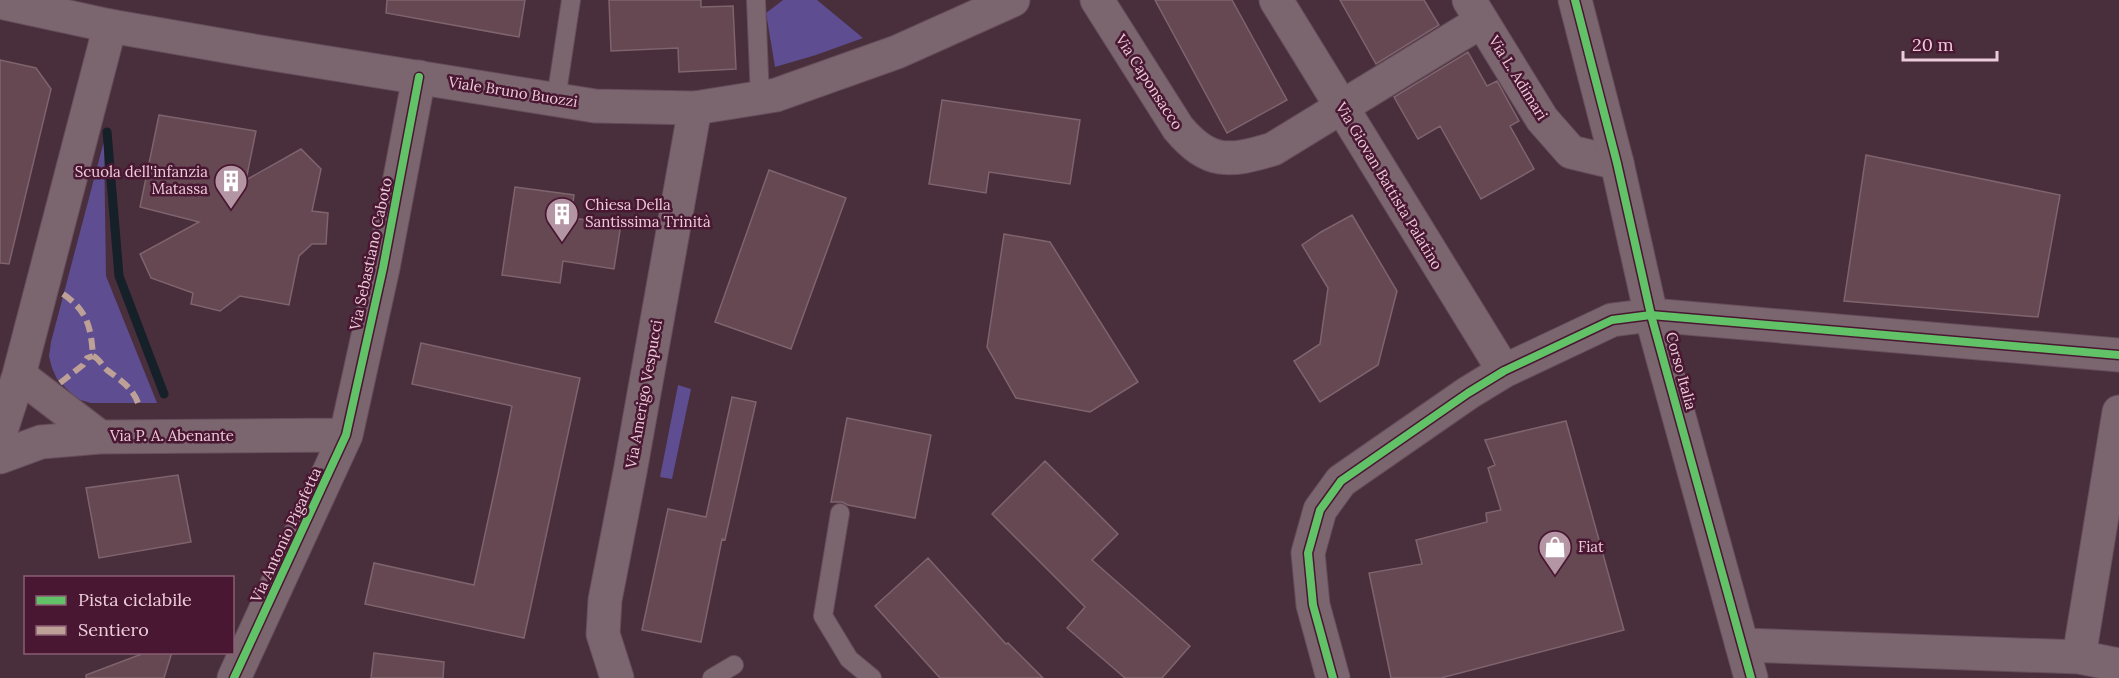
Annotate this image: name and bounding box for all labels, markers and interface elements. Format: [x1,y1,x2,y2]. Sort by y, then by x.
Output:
scale bar [1903,24,1998,62]
street label: Via Caponsacco [1111,30,1187,133]
street label: Via L. Adimari [1484,31,1552,124]
text: 20 m [1912,33,1954,56]
street label: Viale Bruno Buozzi [446,72,579,111]
street label: Via Giovan Battista Palatino [1331,98,1447,273]
place label: Scuola dell'infanzia Matassa [75,162,208,198]
building icon: Scuola dell'infanzia Matassa [213,163,249,210]
street label: Via Sebastiano Caboto [345,176,396,333]
place label: Chiesa Della Santissima Trinità [585,195,711,231]
building icon: Chiesa Della Santissima Trinità [544,196,580,243]
street label: Via Amerigo Vespucci [621,318,666,471]
street label: Corso Italia [1662,330,1701,412]
street label: Via P. A. Abenante [109,426,234,445]
street label: Via Antonio Pigafetta [246,464,325,606]
shop icon: Fiat [1537,529,1573,576]
place label: Fiat [1578,537,1604,556]
legend [24,576,234,654]
text: Pista ciclabile [78,588,192,611]
text: Sentiero [78,618,149,641]

